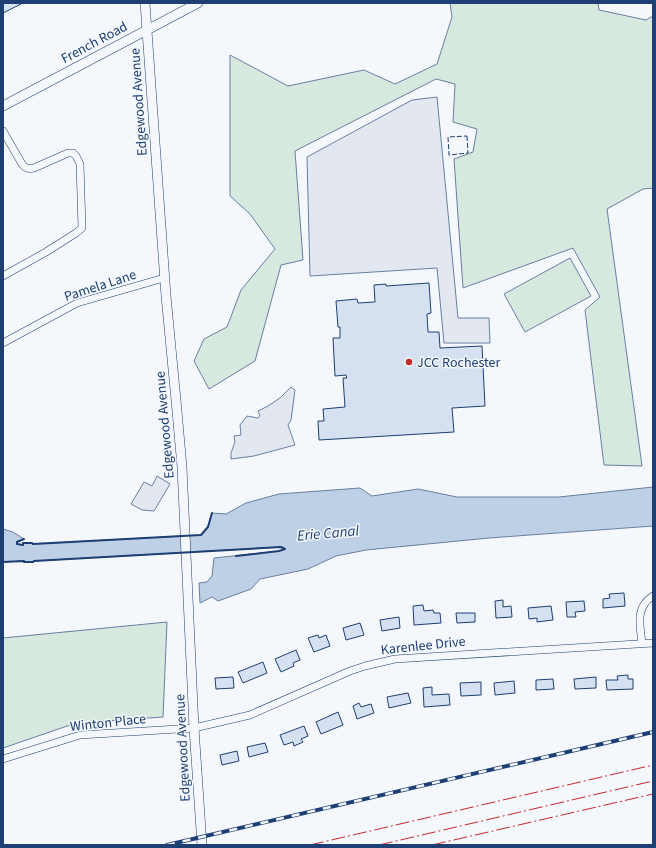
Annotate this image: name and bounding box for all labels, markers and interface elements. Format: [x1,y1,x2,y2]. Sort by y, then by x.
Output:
street label: French Road [58,17,131,69]
street label: Edgewood Avenue [125,47,153,156]
street label: Pamela Lane [62,265,139,307]
place label: JCC Rochester [417,353,501,373]
marker: JCC Rochester [404,357,414,367]
street label: Edgewood Avenue [150,370,180,479]
water label: Erie Canal [296,520,360,547]
street label: Karenlee Drive [380,632,467,660]
street label: Edgewood Avenue [170,694,196,802]
street label: Winton Place [69,709,147,737]

